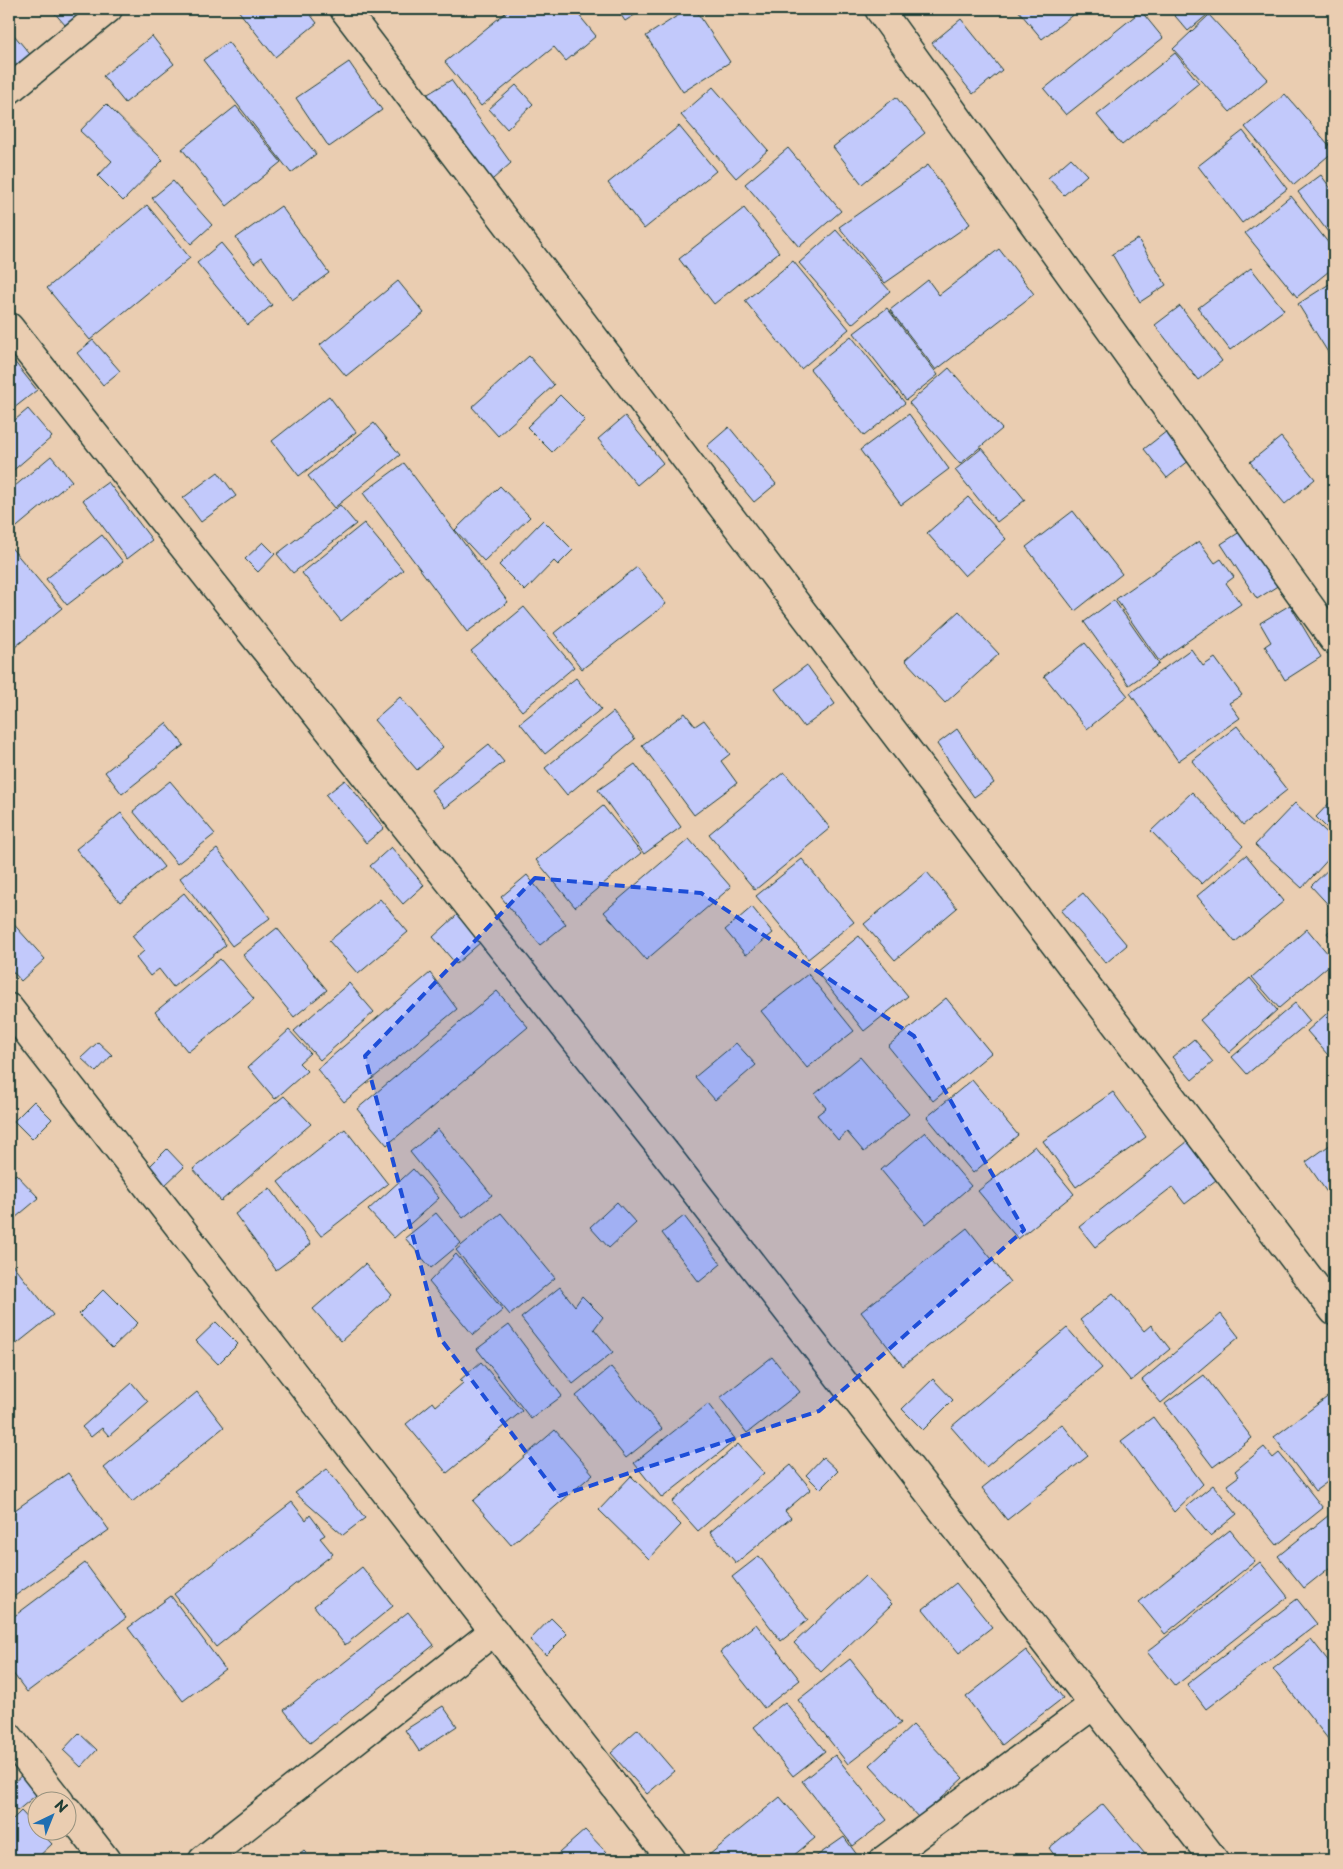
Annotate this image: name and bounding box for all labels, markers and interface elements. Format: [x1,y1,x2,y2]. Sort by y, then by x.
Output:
north arrow [28,1792,78,1842]
text: N [50,1795,72,1818]

